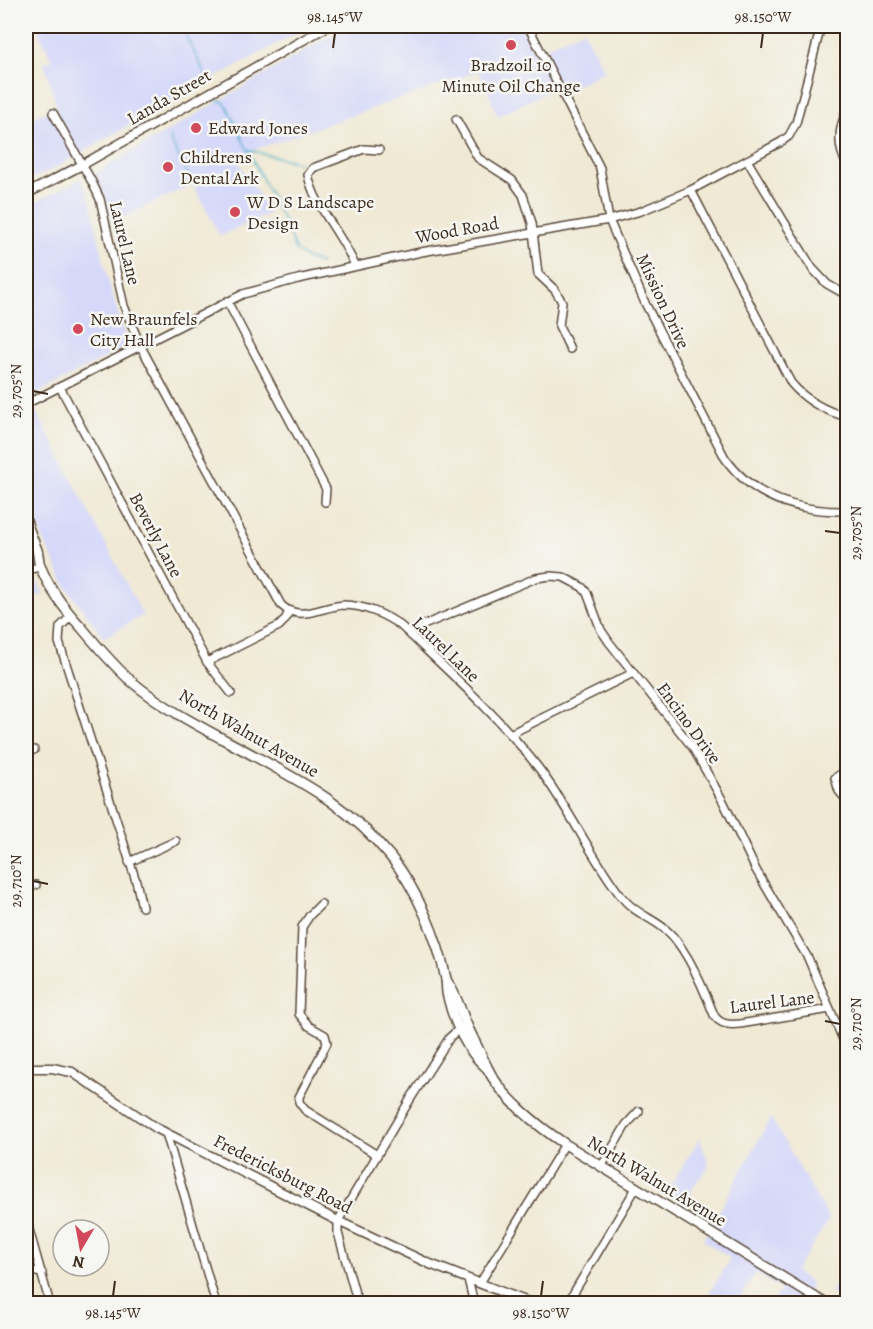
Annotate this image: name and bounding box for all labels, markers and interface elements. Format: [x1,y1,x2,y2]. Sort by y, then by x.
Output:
text: 98.145°W [307,7,363,27]
text: 98.150°W [735,7,791,27]
marker: Bradzoil 10 Minute Oil Change [504,38,518,52]
place label: Bradzoil 10 Minute Oil Change [441,53,581,98]
street label: Landa Street [123,63,215,131]
place label: Edward Jones [208,116,308,140]
marker: Edward Jones [189,121,203,135]
place label: Childrens Dental Ark [180,145,259,190]
marker: Childrens Dental Ark [161,160,175,174]
place label: W D S Landscape Design [246,190,374,235]
street label: Laurel Lane [104,199,146,287]
marker: W D S Landscape Design [228,205,242,219]
street label: Wood Road [413,211,501,249]
street label: Mission Drive [630,249,696,353]
place label: New Braunfels City Hall [90,307,197,352]
marker: New Braunfels City Hall [71,322,85,336]
text: 29.705°N [6,363,26,418]
street label: Beverly Lane [124,488,188,582]
text: 29.705°N [846,505,866,560]
street label: Laurel Lane [407,611,485,687]
street label: Encino Drive [651,677,727,769]
street label: North Walnut Avenue [174,683,324,783]
text: 29.710°N [6,854,26,908]
street label: Laurel Lane [728,985,816,1019]
text: 29.710°N [846,997,866,1051]
street label: Fredericksburg Road [209,1129,357,1220]
street label: North Walnut Avenue [583,1130,731,1232]
north arrow [51,1218,111,1278]
text: N [71,1250,86,1274]
text: 98.145°W [85,1303,141,1323]
text: 98.150°W [513,1303,569,1323]

